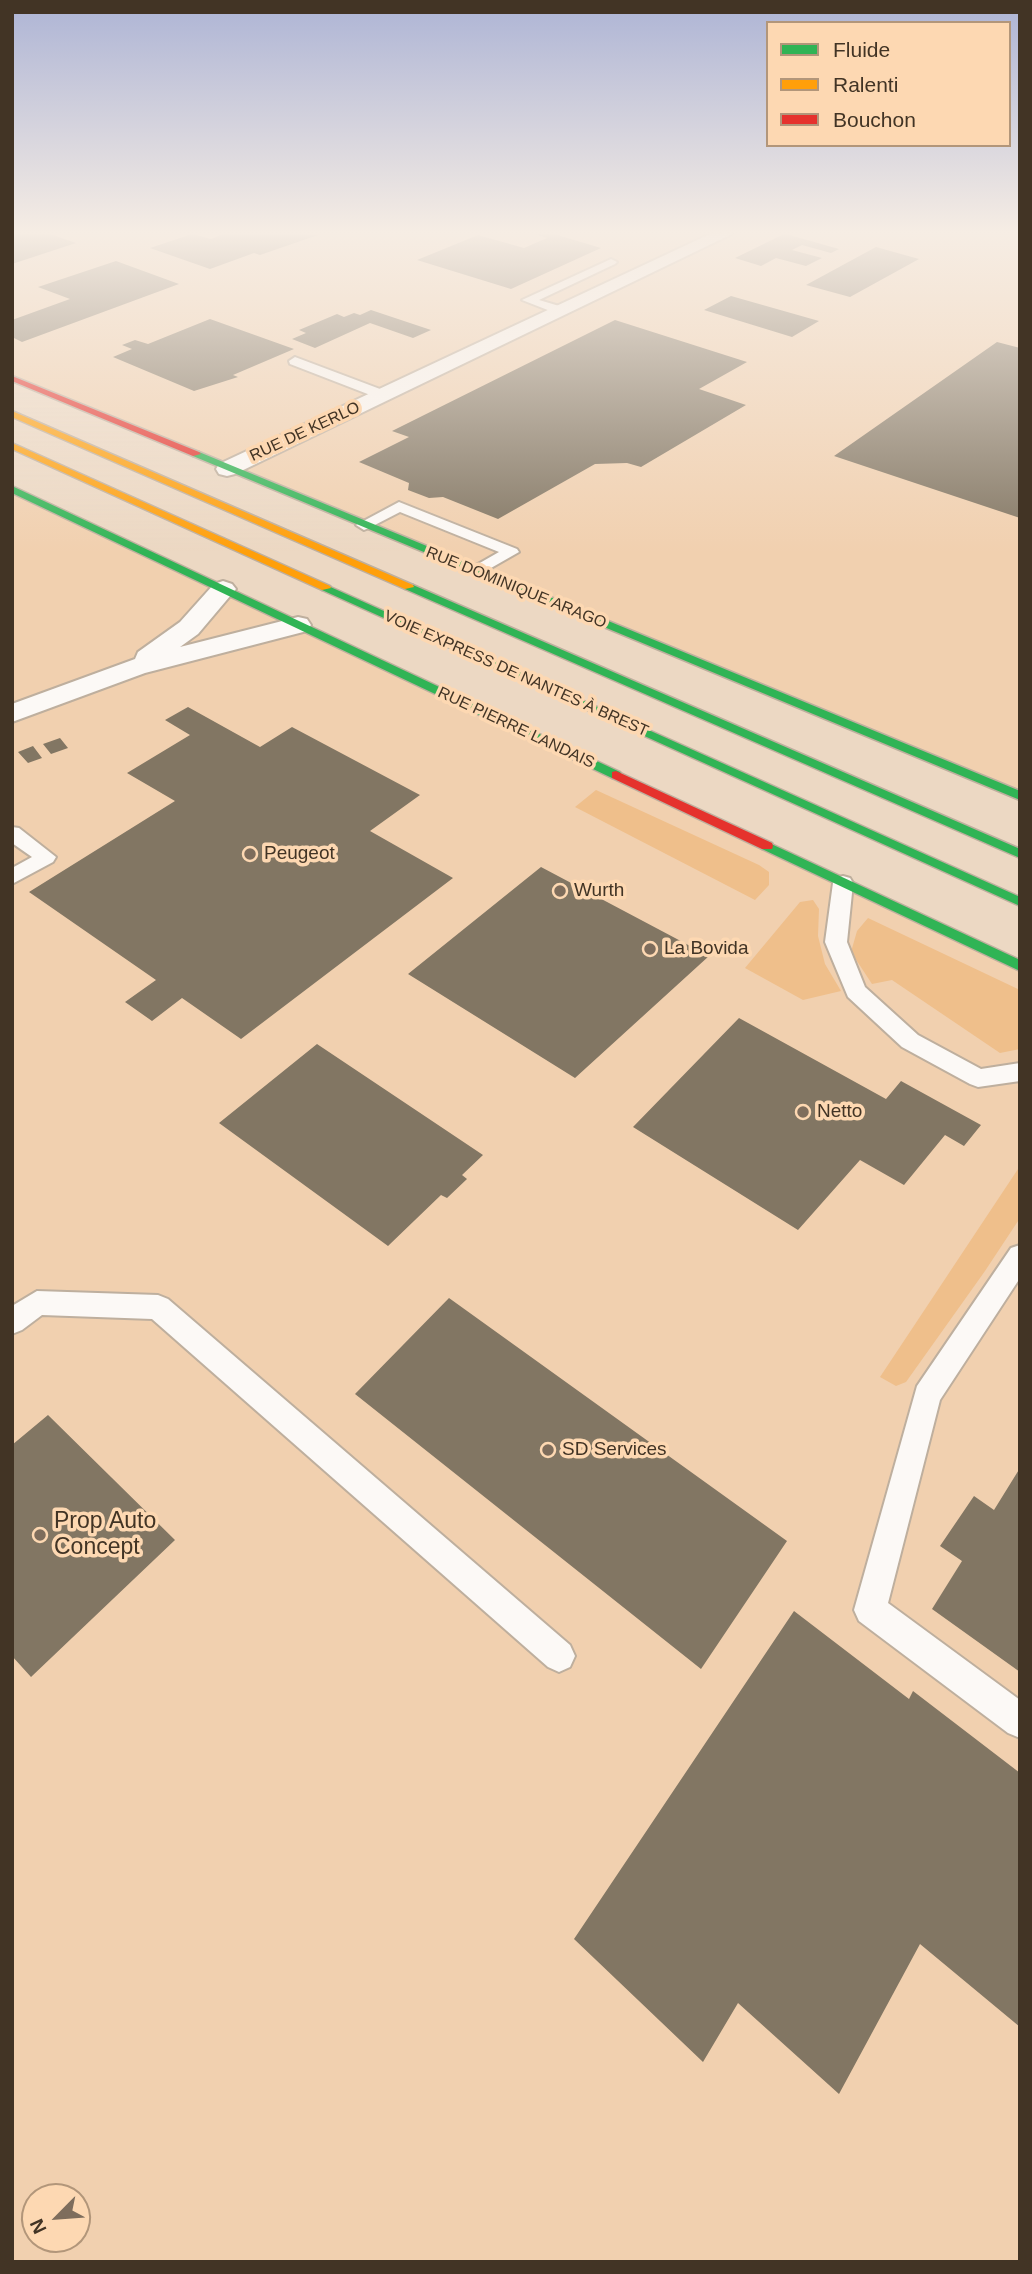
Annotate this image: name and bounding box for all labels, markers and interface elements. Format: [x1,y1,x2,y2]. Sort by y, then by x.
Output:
legend [766,21,1011,147]
text: Fluide [833,38,890,61]
text: Ralenti [833,73,898,96]
text: Bouchon [833,108,916,131]
street label: RUE DE KERLO [247,398,363,466]
street label: RUE DOMINIQUE ARAGO [423,543,609,633]
street label: VOIE EXPRESS DE NANTES À BREST [381,607,651,741]
street label: RUE PIERRE LANDAIS [435,683,597,773]
place label: Peugeot [264,843,335,865]
marker: Peugeot [242,846,258,862]
place label: Wurth [574,880,624,902]
marker: Wurth [552,883,568,899]
place label: La Bovida [664,938,749,960]
marker: La Bovida [642,941,658,957]
place label: Netto [817,1101,862,1123]
marker: Netto [795,1104,811,1120]
place label: SD Services [562,1439,667,1461]
marker: SD Services [540,1442,556,1458]
place label: Prop Auto Concept [54,1508,156,1562]
marker: Prop Auto Concept [32,1527,48,1543]
north arrow [21,2183,91,2253]
text: N [26,2216,51,2237]

